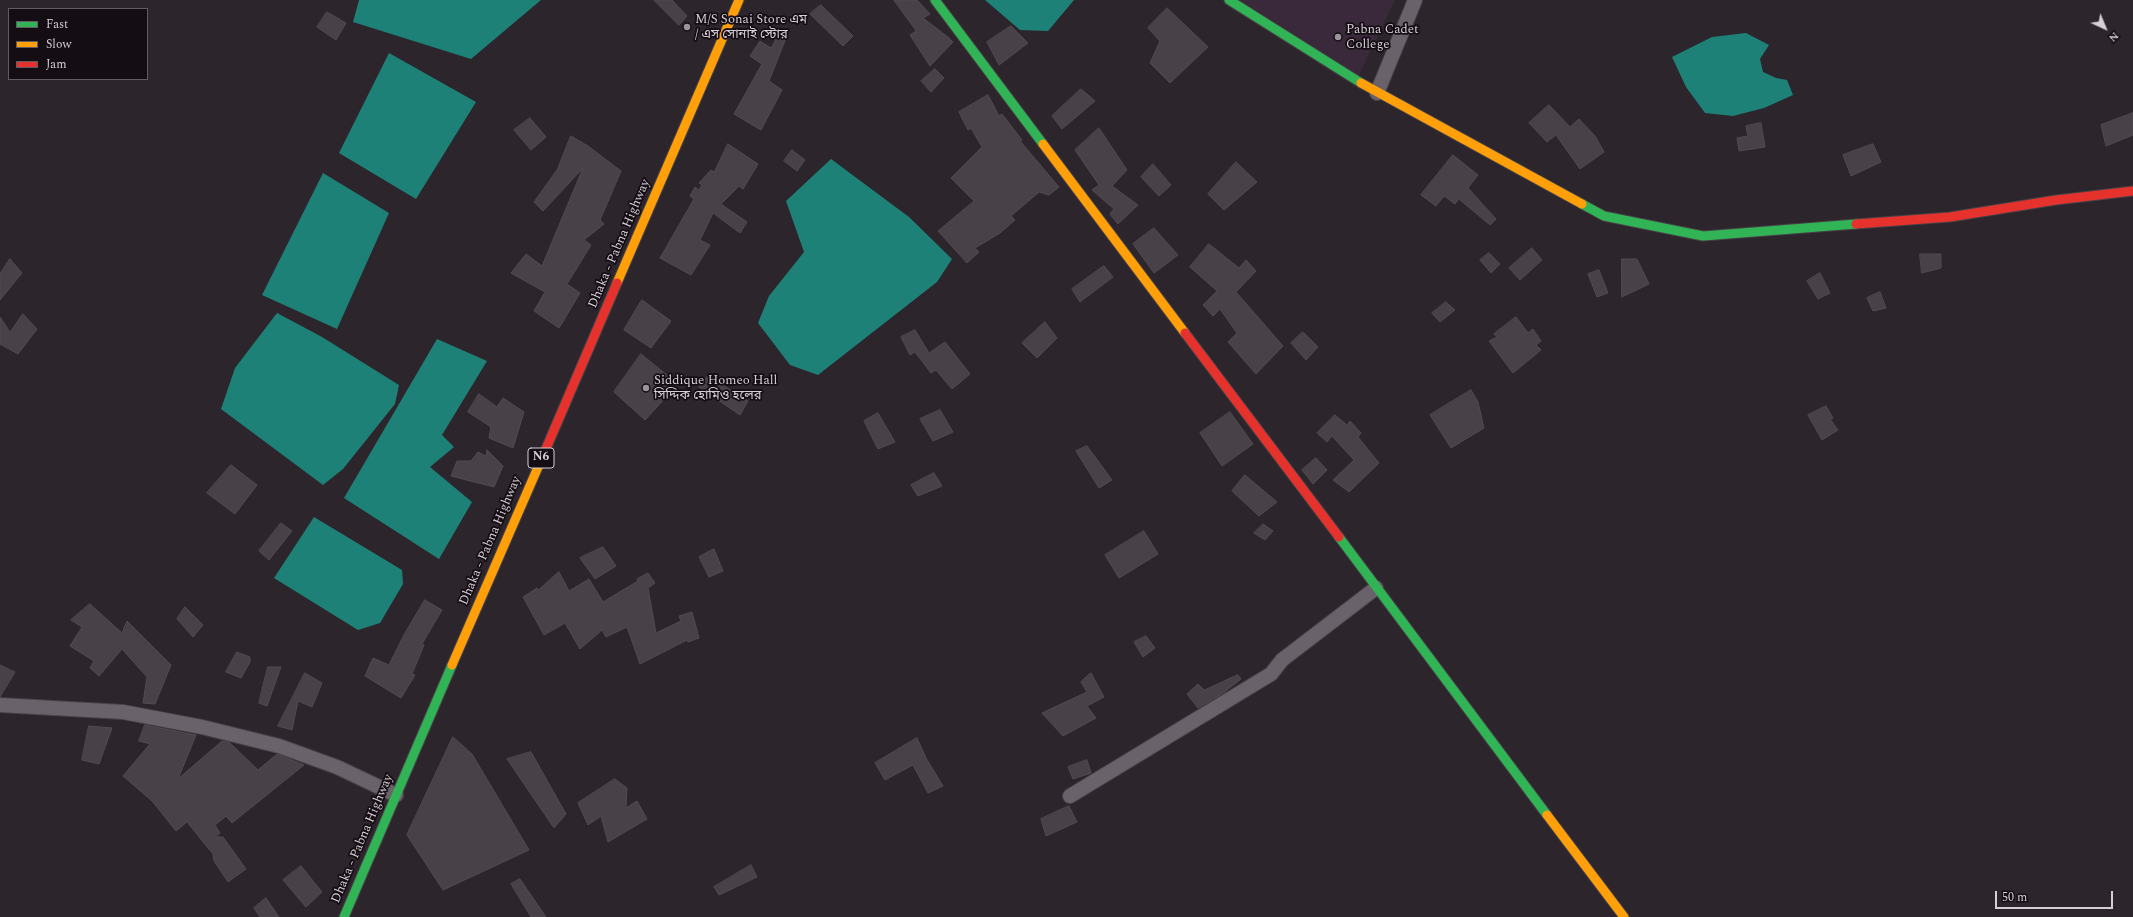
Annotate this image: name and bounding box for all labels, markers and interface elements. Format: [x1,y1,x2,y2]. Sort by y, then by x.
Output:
legend [8,8,148,80]
north arrow [2085,8,2125,48]
place label: M/S Sonai Store এম / এস সোনাই স্টোর [695,12,807,43]
text: Fast [46,15,68,34]
marker: M/S Sonai Store এম / এস সোনাই স্টোর [682,22,692,32]
place label: Pabna Cadet College [1346,22,1419,53]
text: N [2105,28,2123,46]
marker: Pabna Cadet College [1333,32,1343,42]
text: Slow [46,35,71,54]
text: Jam [46,55,67,74]
street label: Dhaka - Pabna Highway [586,177,654,311]
place label: Siddique Homeo Hall সিদ্দিক হোমিও হলের [654,373,777,404]
marker: Siddique Homeo Hall সিদ্দিক হোমিও হলের [641,383,651,393]
road number: N6 [528,448,554,468]
street label: Dhaka - Pabna Highway [457,474,525,608]
street label: Dhaka - Pabna Highway [329,772,397,906]
scale bar [1997,883,2115,909]
text: 50 m [2002,888,2027,907]

